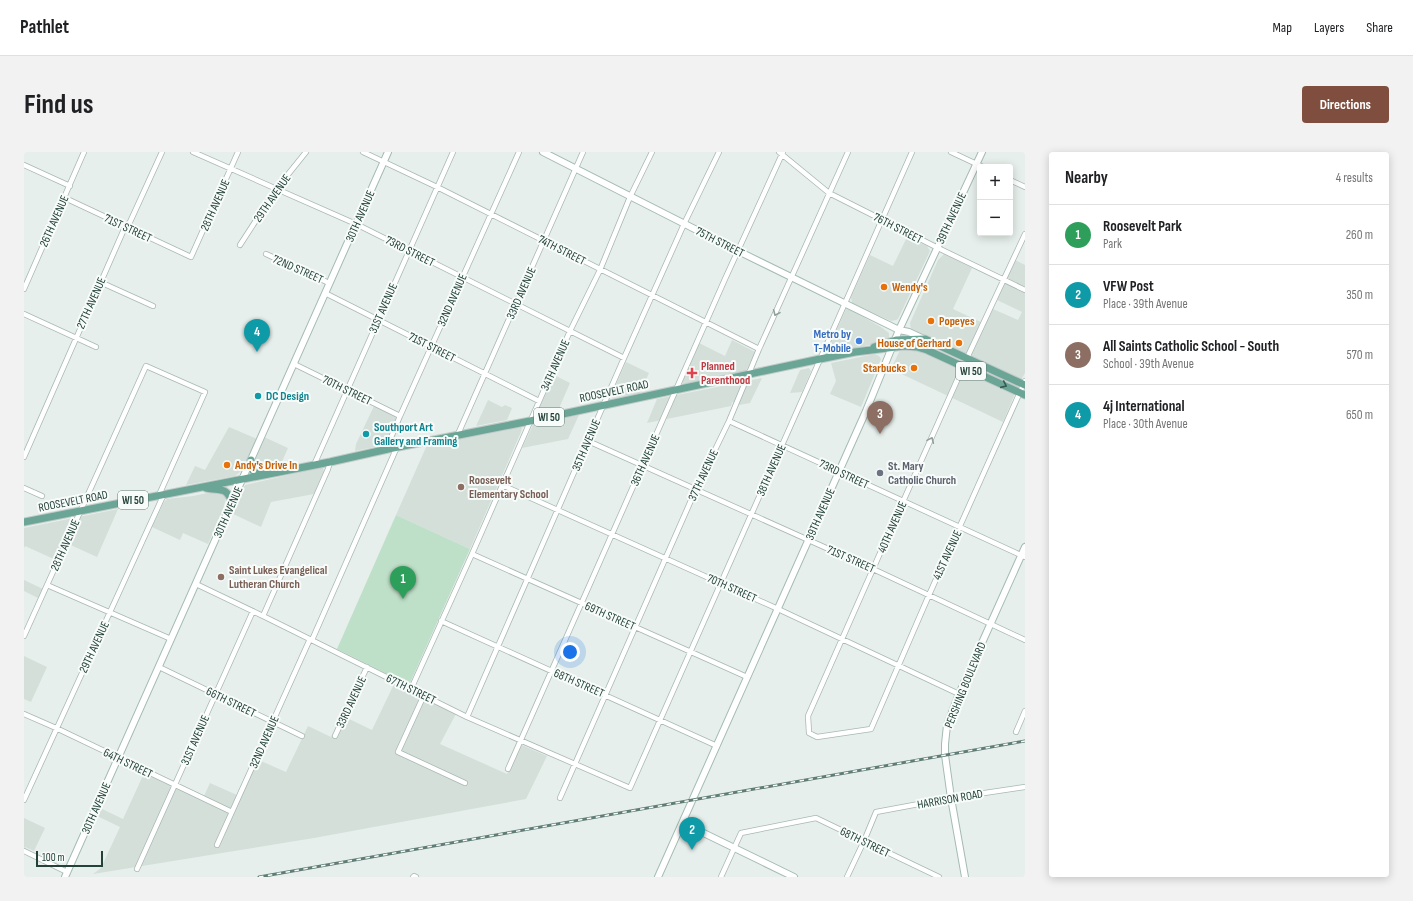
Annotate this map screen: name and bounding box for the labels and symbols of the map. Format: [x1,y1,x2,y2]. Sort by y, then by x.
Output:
street label: 29TH AVENUE [250,171,294,225]
street label: 28TH AVENUE [197,177,234,233]
street label: 30TH AVENUE [342,188,379,244]
street label: 39TH AVENUE [933,190,970,246]
street label: 26TH AVENUE [36,193,73,249]
street label: 76TH STREET [871,210,925,247]
street label: 71ST STREET [101,211,154,246]
street label: 75TH STREET [693,224,747,261]
street label: 74TH STREET [535,232,588,269]
street label: 73RD STREET [383,233,437,270]
street label: 72ND STREET [270,252,326,287]
street label: 33RD AVENUE [503,265,540,322]
street label: 32ND AVENUE [434,272,471,329]
street label: 27TH AVENUE [73,275,110,331]
place label: Wendy's [892,280,928,295]
street label: 31ST AVENUE [366,281,401,336]
marker: Wendy's [879,282,889,292]
one-way arrow [773,309,781,316]
place label: Popeyes [939,314,975,329]
marker: Popeyes [926,316,936,326]
pin: 4 [244,319,270,352]
place label: Metro by T-Mobile [814,327,851,356]
street label: 71ST STREET [406,329,458,366]
marker: Metro by T-Mobile [854,336,864,346]
place label: House of Gerhard [878,336,951,351]
street label: 34TH AVENUE [538,337,573,393]
marker: House of Gerhard [954,338,964,348]
place label: Planned Parenthood [701,359,750,388]
place label: Starbucks [863,361,906,376]
road number: WI 50 [956,362,986,380]
marker: Starbucks [909,363,919,373]
marker: Planned Parenthood [686,367,698,379]
street label: 70TH STREET [320,372,374,409]
street label: ROOSEVELT ROAD [578,377,650,406]
one-way arrow [1000,381,1007,389]
place label: DC Design [266,389,309,404]
marker: DC Design [253,391,263,401]
pin: 3 [867,401,893,434]
road number: WI 50 [534,408,564,426]
street label: 35TH AVENUE [569,417,604,473]
place label: Southport Art Gallery and Framing [374,420,457,449]
marker: Southport Art Gallery and Framing [361,429,371,439]
street label: 36TH AVENUE [627,432,664,488]
one-way arrow [926,437,934,445]
street label: 38TH AVENUE [753,442,790,499]
street label: 37TH AVENUE [685,447,722,503]
street label: 73RD STREET [816,456,871,493]
place label: Andy's Drive In [234,458,297,473]
place label: St. Mary Catholic Church [888,459,956,488]
marker: Andy's Drive In [222,460,232,470]
marker: St. Mary Catholic Church [875,468,885,478]
place label: Roosevelt Elementary School [469,473,549,502]
marker: Roosevelt Elementary School [456,482,466,492]
street label: 30TH AVENUE [210,484,247,540]
street label: 39TH AVENUE [802,486,839,543]
street label: ROOSEVELT ROAD [37,487,109,516]
road number: WI 50 [118,491,148,509]
street label: 40TH AVENUE [874,499,911,555]
street label: 28TH AVENUE [47,517,84,573]
street label: 41ST AVENUE [929,528,966,583]
street label: 71ST STREET [824,542,877,577]
place label: Saint Lukes Evangelical Lutheran Church [229,563,327,592]
pin: 1 [390,566,416,599]
street label: 70TH STREET [705,571,759,606]
marker: Saint Lukes Evangelical Lutheran Church [216,572,226,582]
street label: 69TH STREET [582,599,637,634]
street label: 29TH AVENUE [76,619,113,675]
street label: PERSHING BOULEVARD [941,640,990,730]
your location [560,642,580,662]
street label: 68TH STREET [551,666,606,701]
street label: 67TH STREET [383,671,438,708]
street label: 33RD AVENUE [333,674,370,731]
street label: 66TH STREET [203,684,258,721]
street label: 31ST AVENUE [178,713,213,768]
street label: 32ND AVENUE [246,714,283,771]
street label: 64TH STREET [101,745,155,782]
street label: 30TH AVENUE [78,780,115,836]
street label: HARRISON ROAD [916,786,984,813]
pin: 2 [679,817,705,850]
street label: 68TH STREET [837,824,892,861]
scale bar [36,849,103,868]

